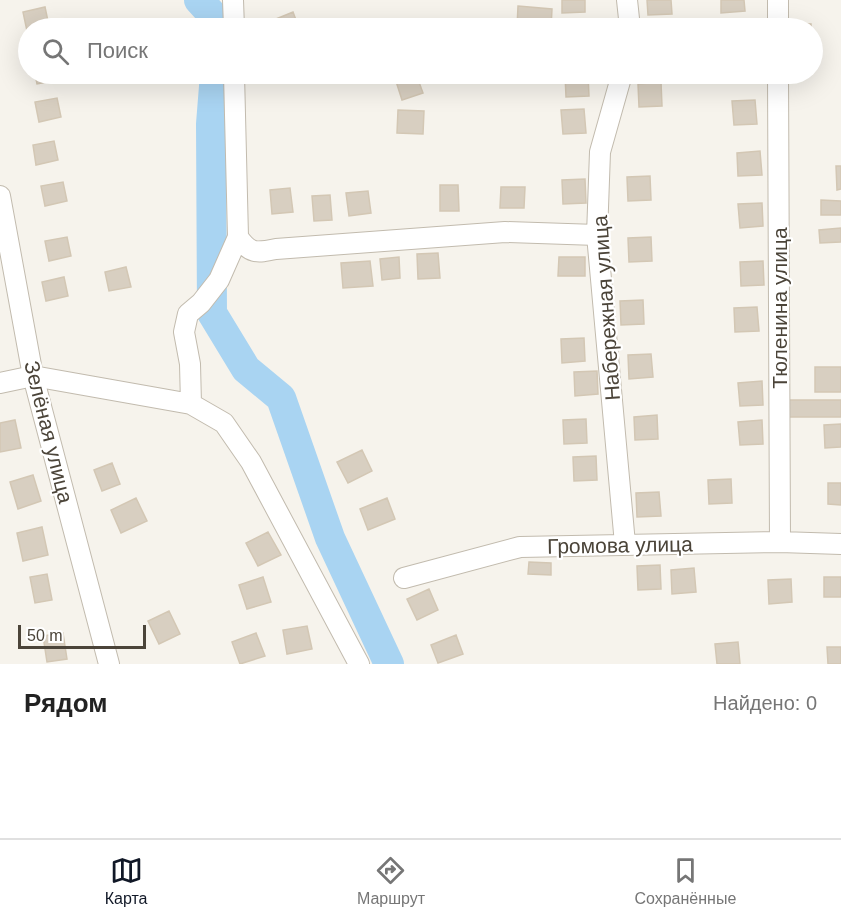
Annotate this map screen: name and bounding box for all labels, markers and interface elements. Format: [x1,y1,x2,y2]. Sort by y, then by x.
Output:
search box [18,18,823,84]
icon: search [39,35,72,68]
text: Поиск [87,38,148,63]
street label: Набережная улица [588,214,624,401]
street label: Тюленина улица [768,227,791,389]
street label: Зелёная улица [20,358,78,506]
street label: Громова улица [547,532,693,558]
scale bar [18,622,146,650]
text: 50 m [27,627,63,644]
text: Рядом [24,688,107,718]
text: Найдено: 0 [713,692,817,714]
tab: Карта [105,854,148,908]
tab: Маршрут [357,854,425,908]
tab: Сохранённые [634,854,736,908]

